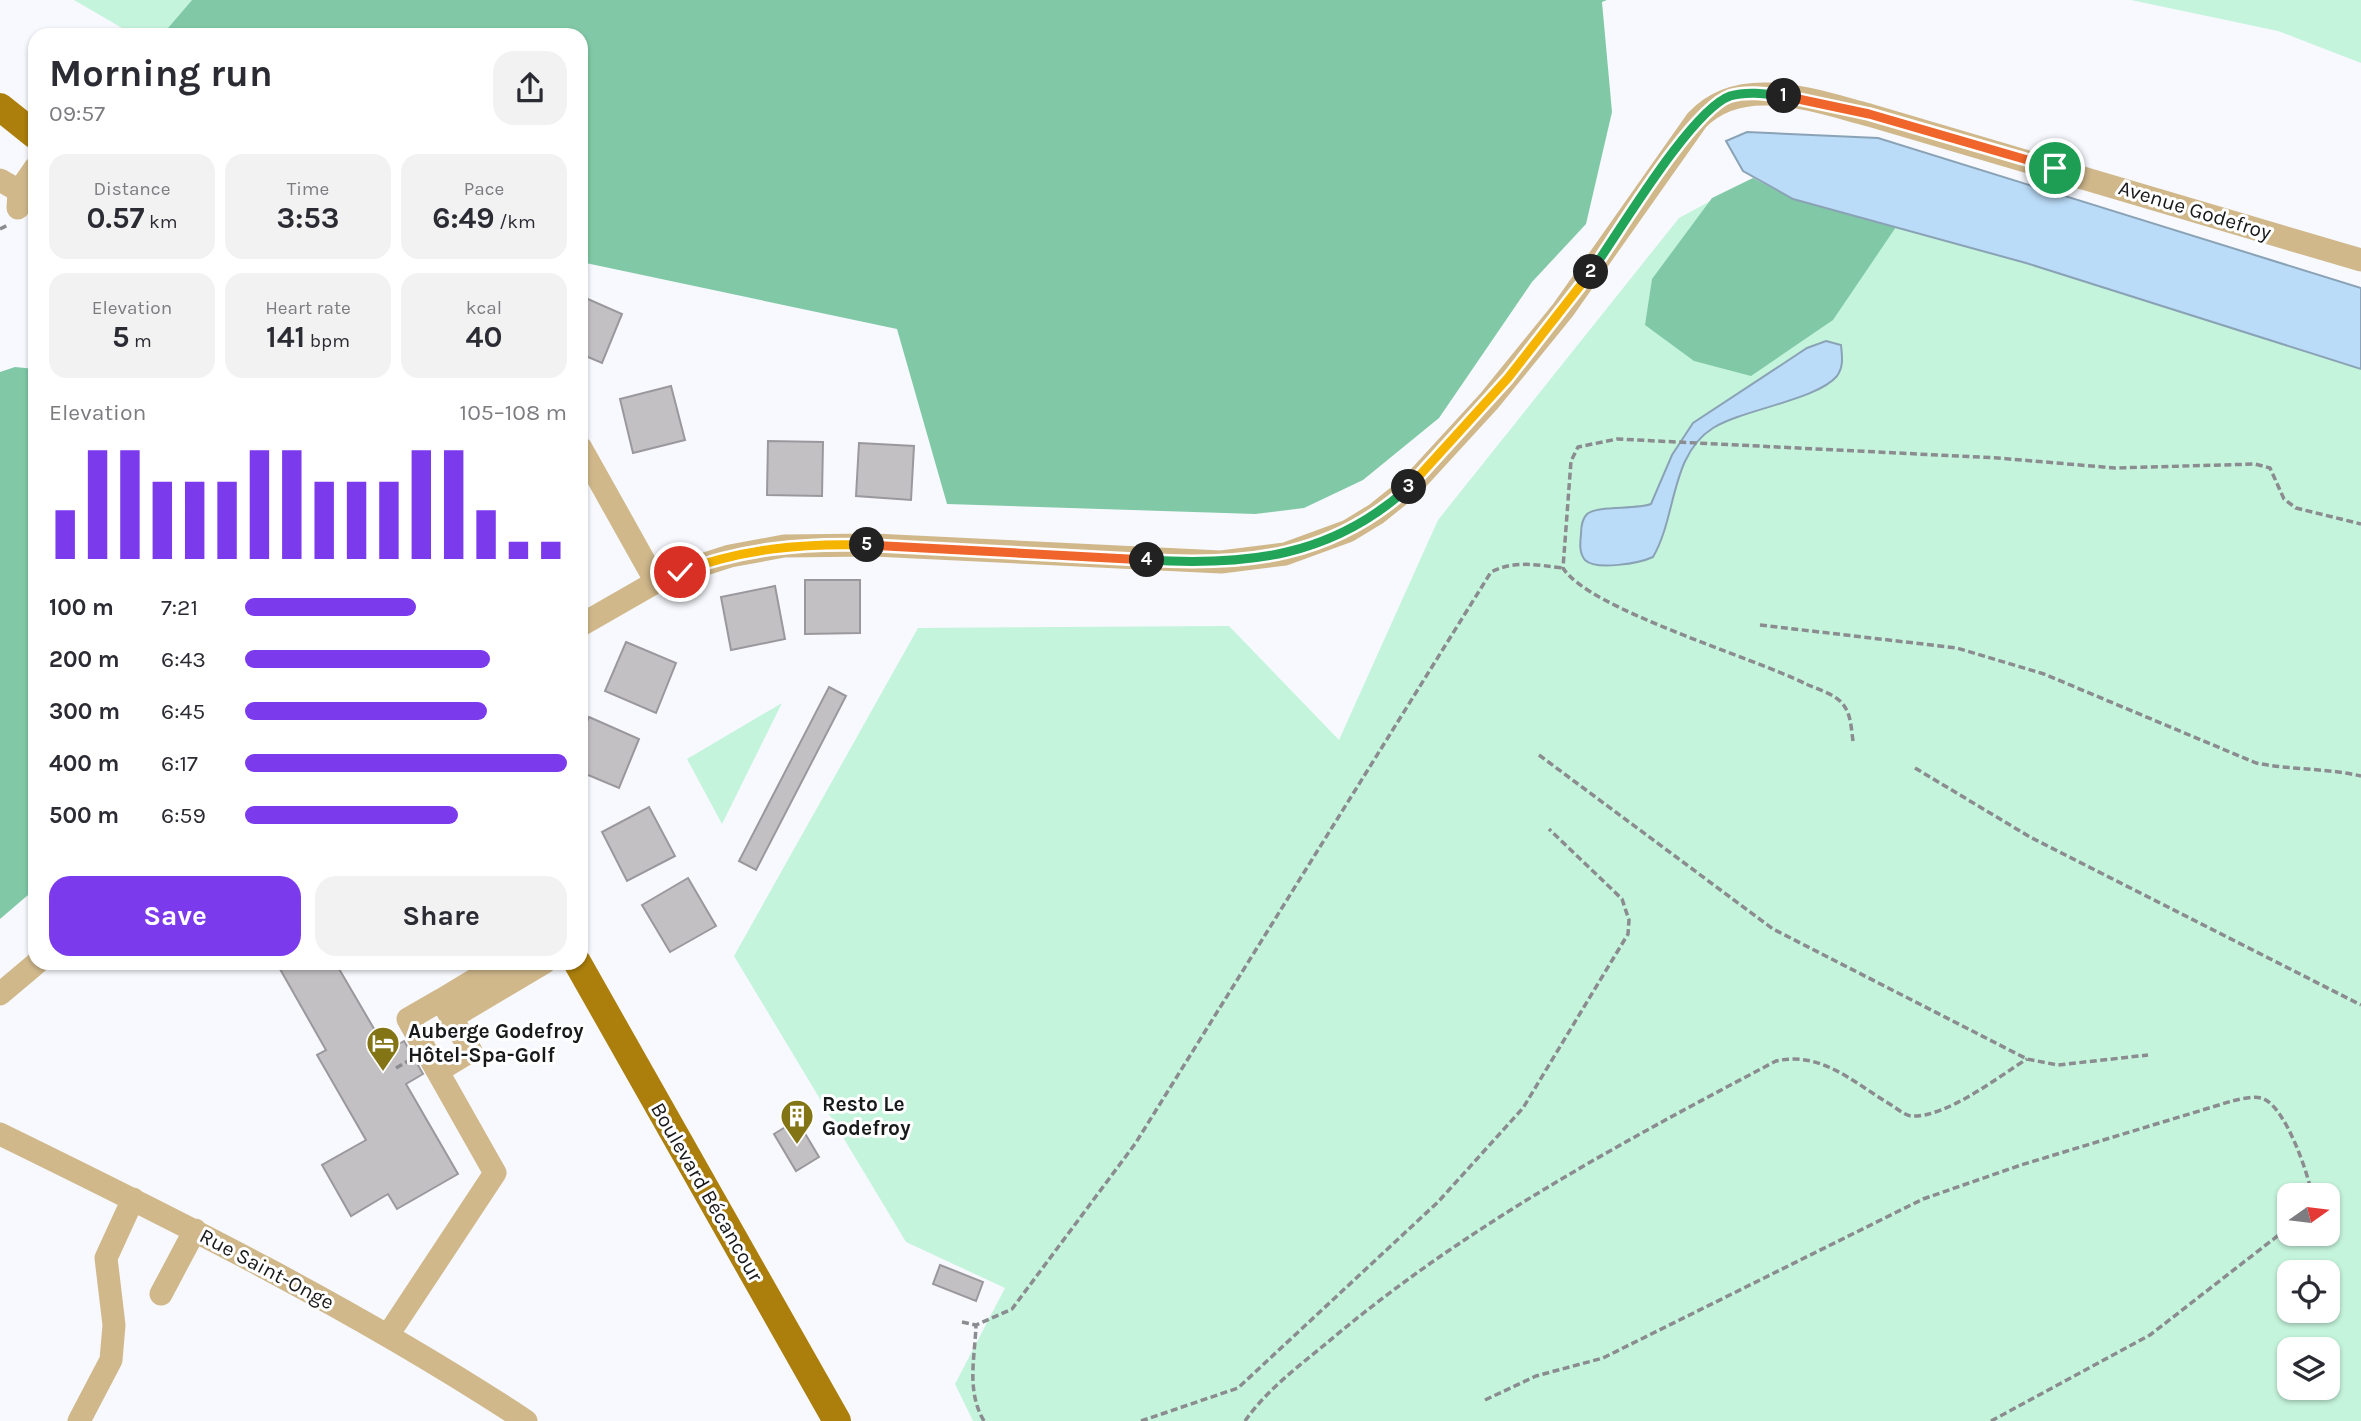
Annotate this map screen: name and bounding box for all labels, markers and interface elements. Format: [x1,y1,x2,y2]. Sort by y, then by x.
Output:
text: Morning run [49,51,273,96]
button: share [493,51,567,125]
pin: 1 [1766,78,1802,114]
text: 1 [1780,84,1787,106]
text: 09:57 [49,100,105,127]
pin [2025,138,2085,198]
icon: arrive [2036,149,2074,187]
street label: Avenue Godefroy [2116,175,2274,245]
text: Distance [94,178,170,200]
text: Time [287,178,329,200]
text: Pace [464,178,504,200]
text: 0.57 [87,200,144,236]
text: 3:53 [277,200,339,236]
text: 6:49 [432,200,495,236]
text: km [144,211,177,233]
text: /km [495,211,536,233]
pin: 2 [1574,254,1608,290]
text: 2 [1585,260,1596,282]
text: Elevation [92,297,172,319]
text: Heart rate [265,297,351,319]
text: kcal [466,297,502,319]
text: 5 [112,319,130,355]
text: 141 [266,319,305,355]
text: 40 [466,319,502,355]
text: m [130,330,152,352]
text: bpm [305,330,350,352]
text: Elevation [49,399,146,426]
text: 105–108 m [460,399,567,426]
pin: 3 [1392,470,1426,504]
text: 3 [1403,475,1414,497]
pin: 5 [850,528,884,562]
text: 5 [861,533,872,555]
pin [650,542,710,602]
pin: 4 [1130,542,1164,578]
text: 4 [1141,548,1152,570]
icon: check [661,553,699,591]
text: 100 m [49,594,114,621]
text: 7:21 [161,594,198,621]
text: 200 m [49,646,120,673]
text: 6:43 [161,646,206,673]
text: 300 m [49,698,120,725]
text: 6:45 [161,698,205,725]
text: 400 m [49,750,119,777]
text: 6:17 [161,750,198,777]
text: 500 m [49,802,119,829]
text: 6:59 [161,802,206,829]
button: Save [49,876,301,956]
button: Share [315,876,567,956]
place label: Auberge Godefroy Hôtel-Spa-Golf [408,1019,584,1067]
hotel icon: Auberge Godefroy Hôtel-Spa-Golf [364,1024,402,1073]
place label: Resto Le Godefroy [822,1092,911,1140]
building icon: Resto Le Godefroy [778,1097,816,1146]
street label: Boulevard Bécancour [646,1098,768,1286]
north arrow [2277,1183,2340,1246]
map controls [2277,1183,2340,1400]
street label: Rue Saint-Onge [196,1224,338,1314]
button: locate [2277,1260,2340,1323]
button: layers [2277,1337,2340,1400]

